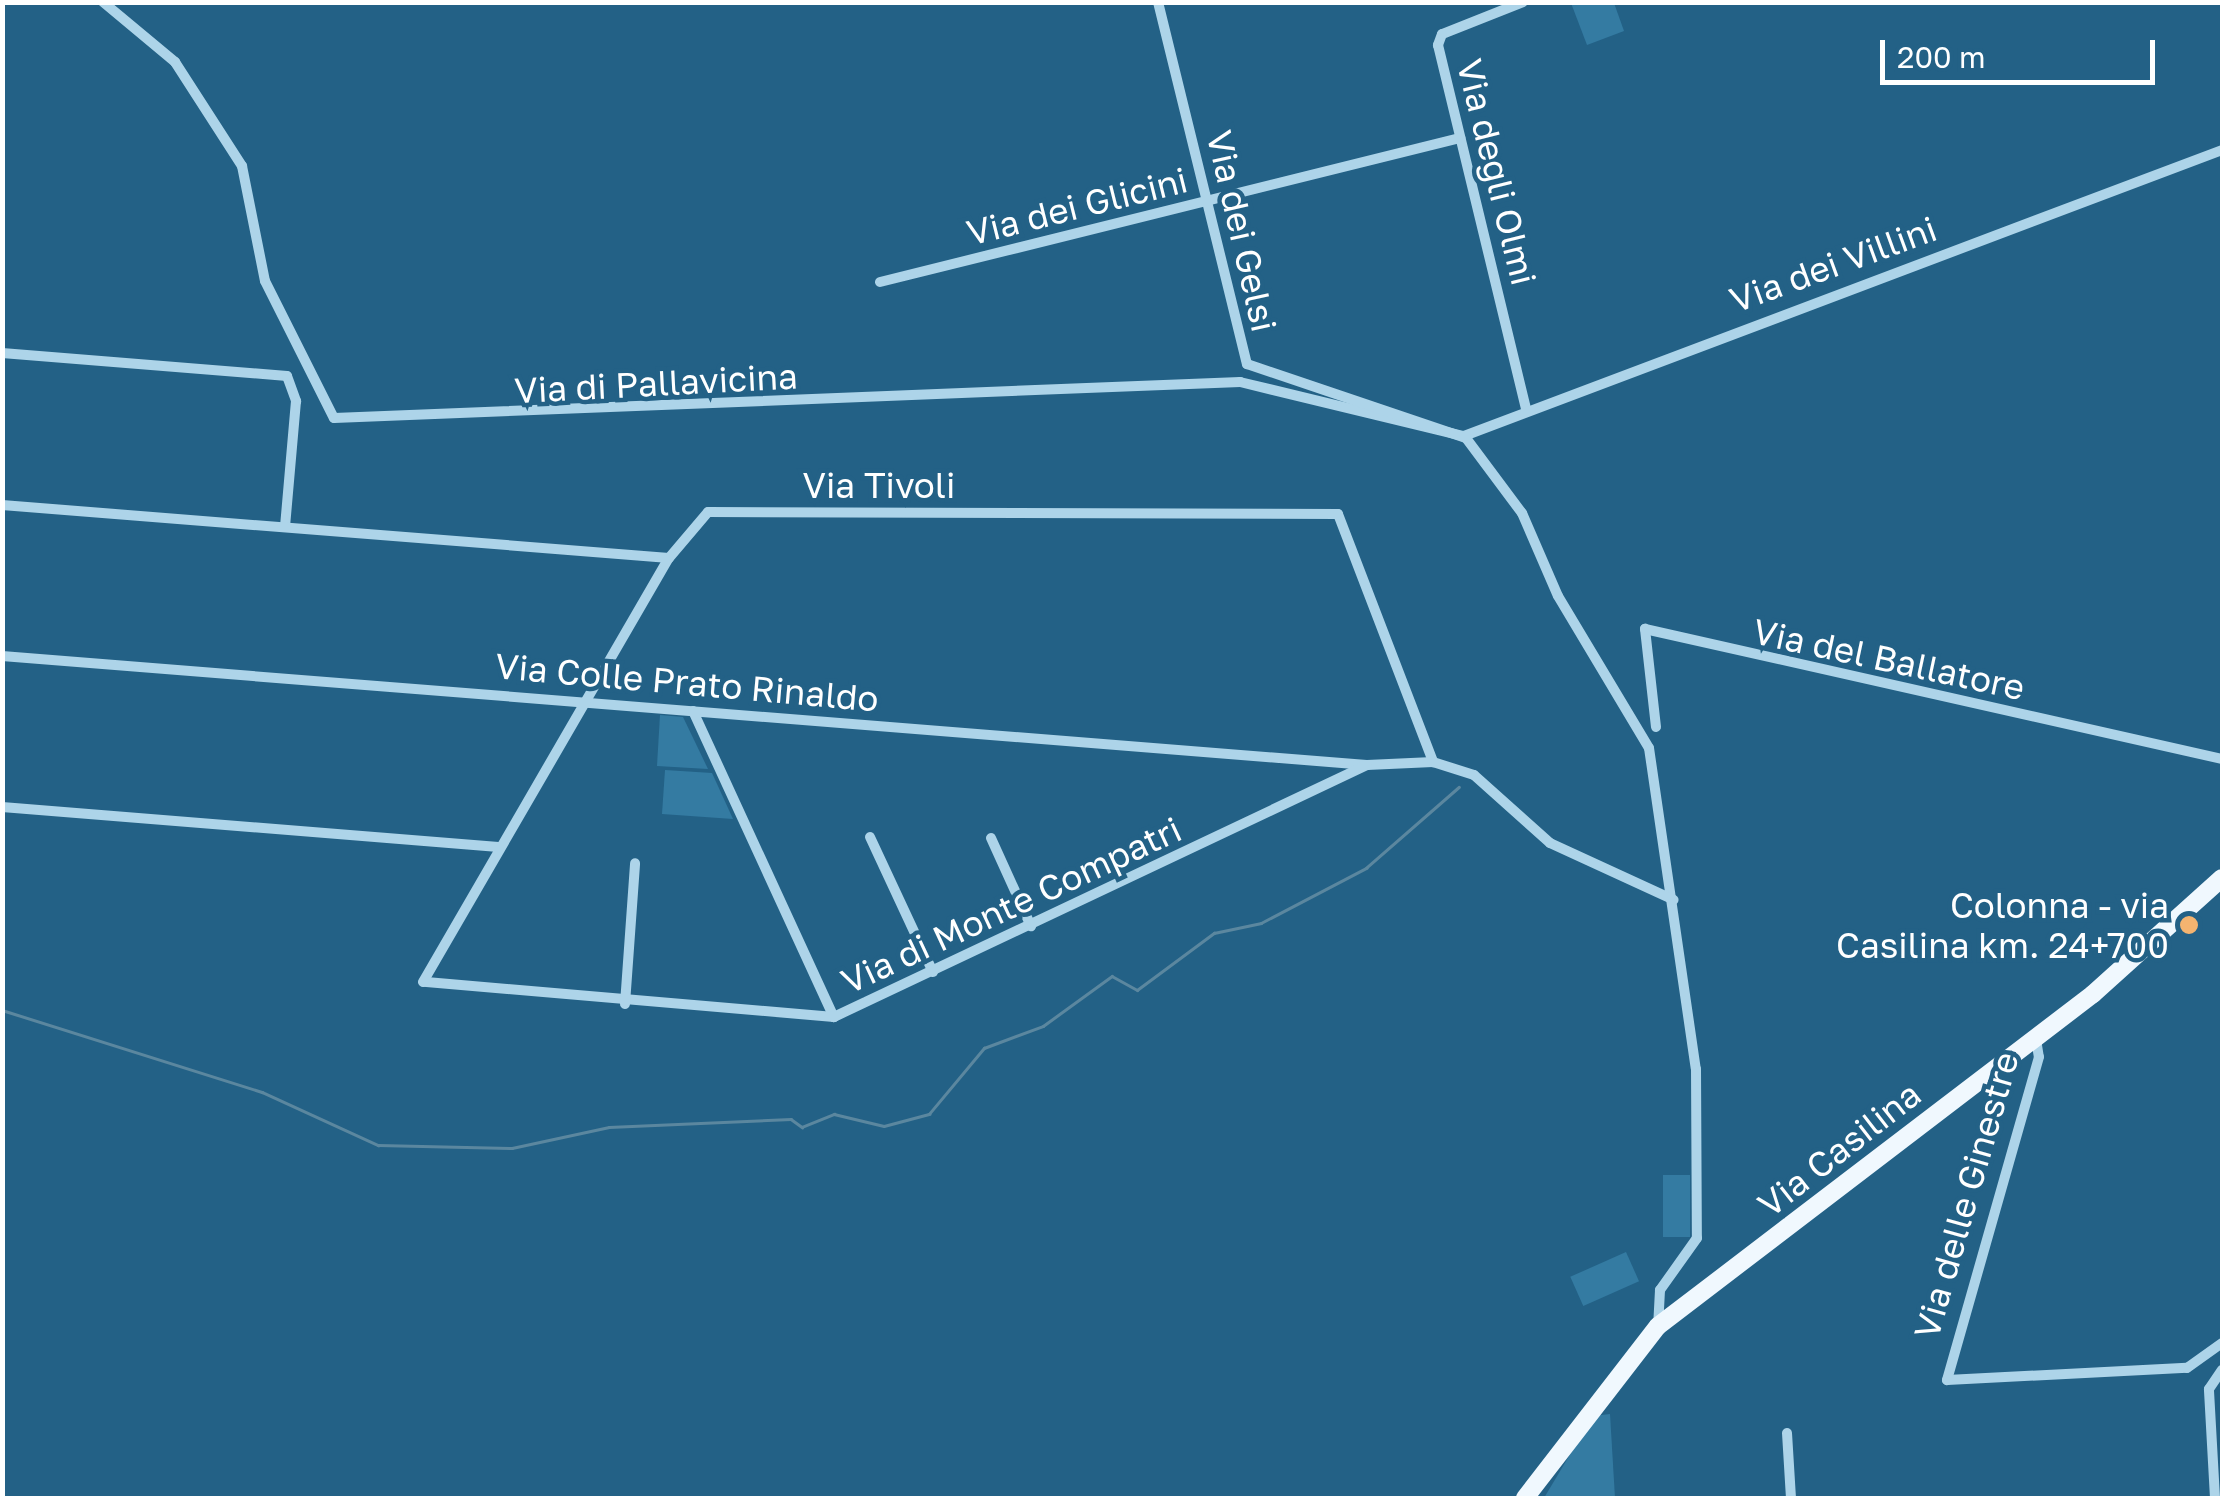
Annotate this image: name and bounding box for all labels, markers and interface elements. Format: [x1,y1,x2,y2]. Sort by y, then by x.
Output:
scale bar [1885,20,2160,82]
text: 200 m [1897,39,1986,75]
street label: Via degli Olmi [1449,55,1545,289]
street label: Via dei Gelsi [1198,126,1286,336]
street label: Via dei Glicini [962,158,1192,254]
street label: Via dei Villini [1724,207,1942,321]
street label: Via di Pallavicina [513,355,799,411]
street label: Via Tivoli [803,464,955,506]
street label: Via del Ballatore [1749,610,2029,708]
street label: Via Colle Prato Rinaldo [494,644,880,720]
street label: Via di Monte Compatri [834,808,1188,1002]
place label: Colonna - via Casilina km. 24+700 [1836,884,2169,966]
marker: Colonna - via Casilina km. 24+700 [2178,914,2200,936]
street label: Via delle Ginestre [1905,1047,2027,1343]
street label: Via Casilina [1749,1073,1929,1225]

